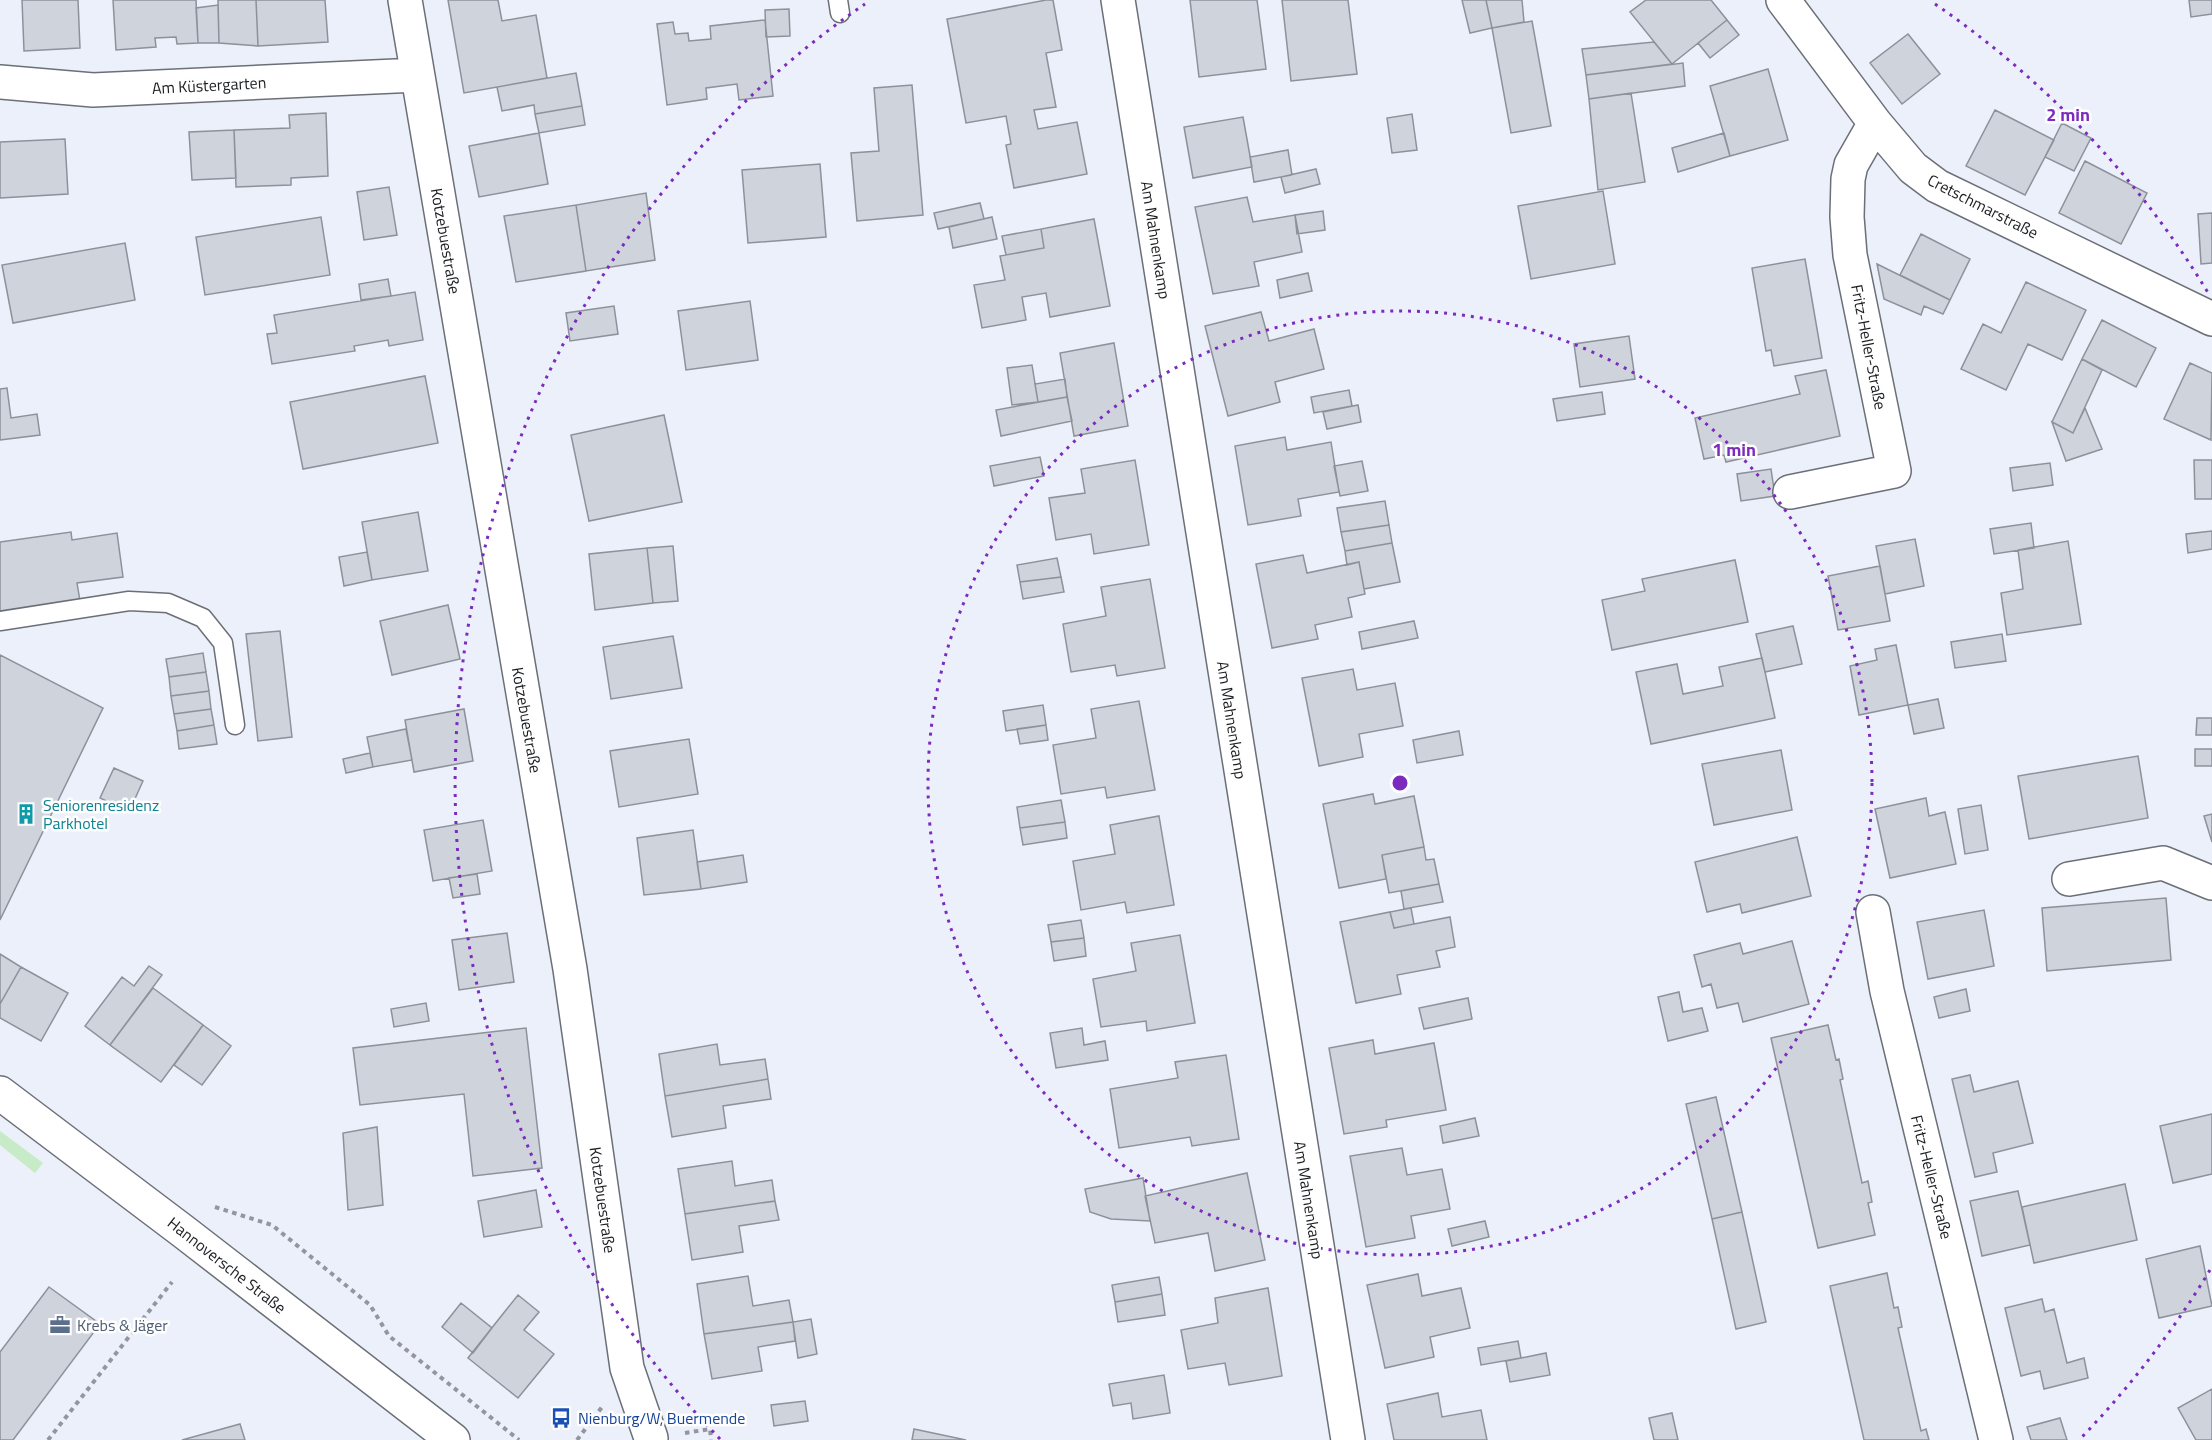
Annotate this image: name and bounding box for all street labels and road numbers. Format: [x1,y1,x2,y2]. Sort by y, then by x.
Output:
street label: Am Küstergarten [151,70,267,100]
street label: Cretschmarstraße [1923,168,2043,244]
street label: Am Mahnenkamp [1135,179,1177,301]
street label: Kotzebuestraße [425,186,467,296]
street label: Fritz-Heller-Straße [1845,282,1893,412]
street label: Am Mahnenkamp [1211,659,1253,781]
street label: Kotzebuestraße [506,665,548,775]
street label: Fritz-Heller-Straße [1905,1112,1959,1242]
street label: Am Mahnenkamp [1288,1139,1330,1261]
street label: Kotzebuestraße [584,1145,622,1255]
street label: Hannoversche Straße [162,1211,292,1319]

